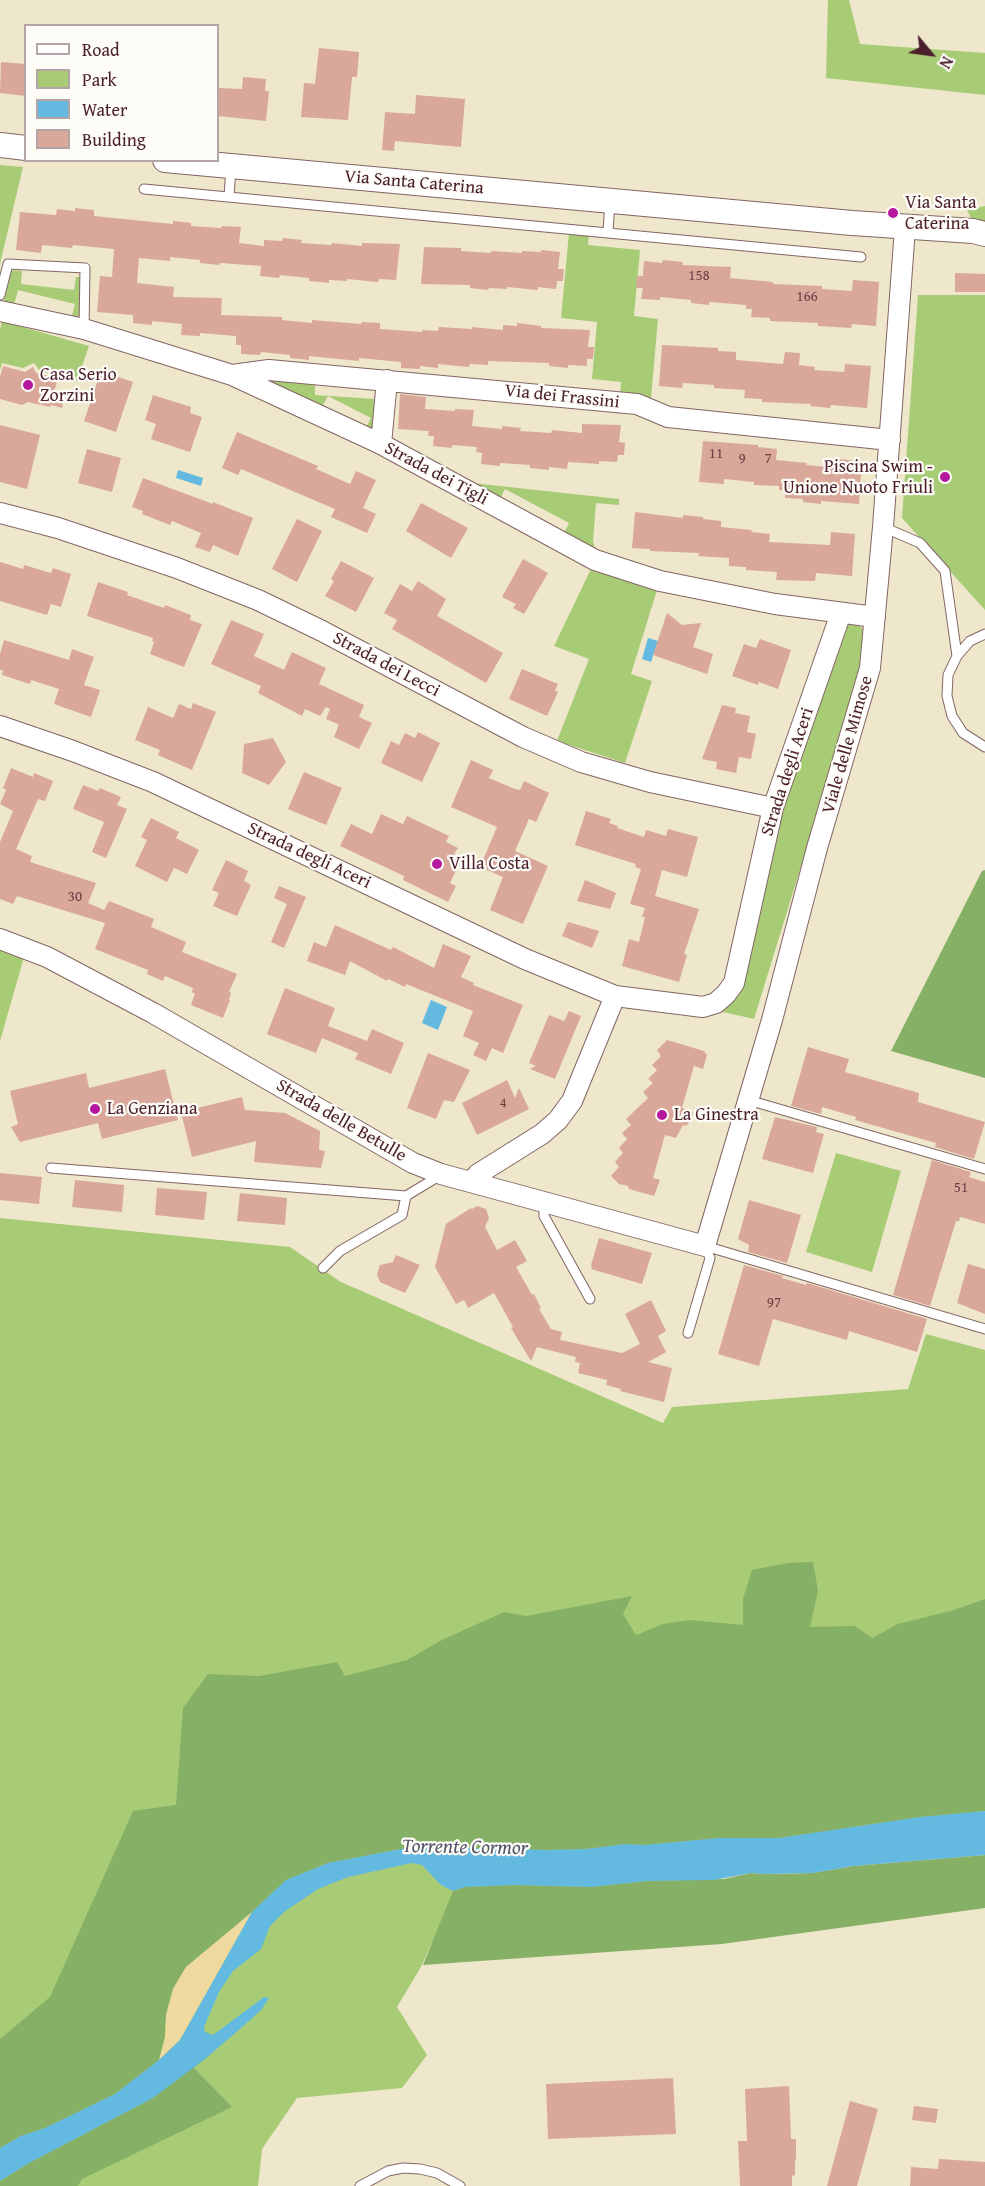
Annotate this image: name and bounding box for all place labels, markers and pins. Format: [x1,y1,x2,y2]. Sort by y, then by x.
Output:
place label: Via Santa Caterina [905,192,977,234]
marker: Via Santa Caterina [886,206,900,220]
place label: Casa Serio Zorzini [40,364,117,406]
marker: Casa Serio Zorzini [21,378,35,392]
place label: Piscina Swim - Unione Nuoto Friuli [783,456,933,498]
marker: Piscina Swim - Unione Nuoto Friuli [938,470,952,484]
place label: Villa Costa [449,853,529,875]
marker: Villa Costa [430,857,444,871]
place label: La Genziana [107,1098,197,1120]
marker: La Genziana [88,1102,102,1116]
place label: La Ginestra [674,1104,759,1126]
marker: La Ginestra [655,1108,669,1122]

